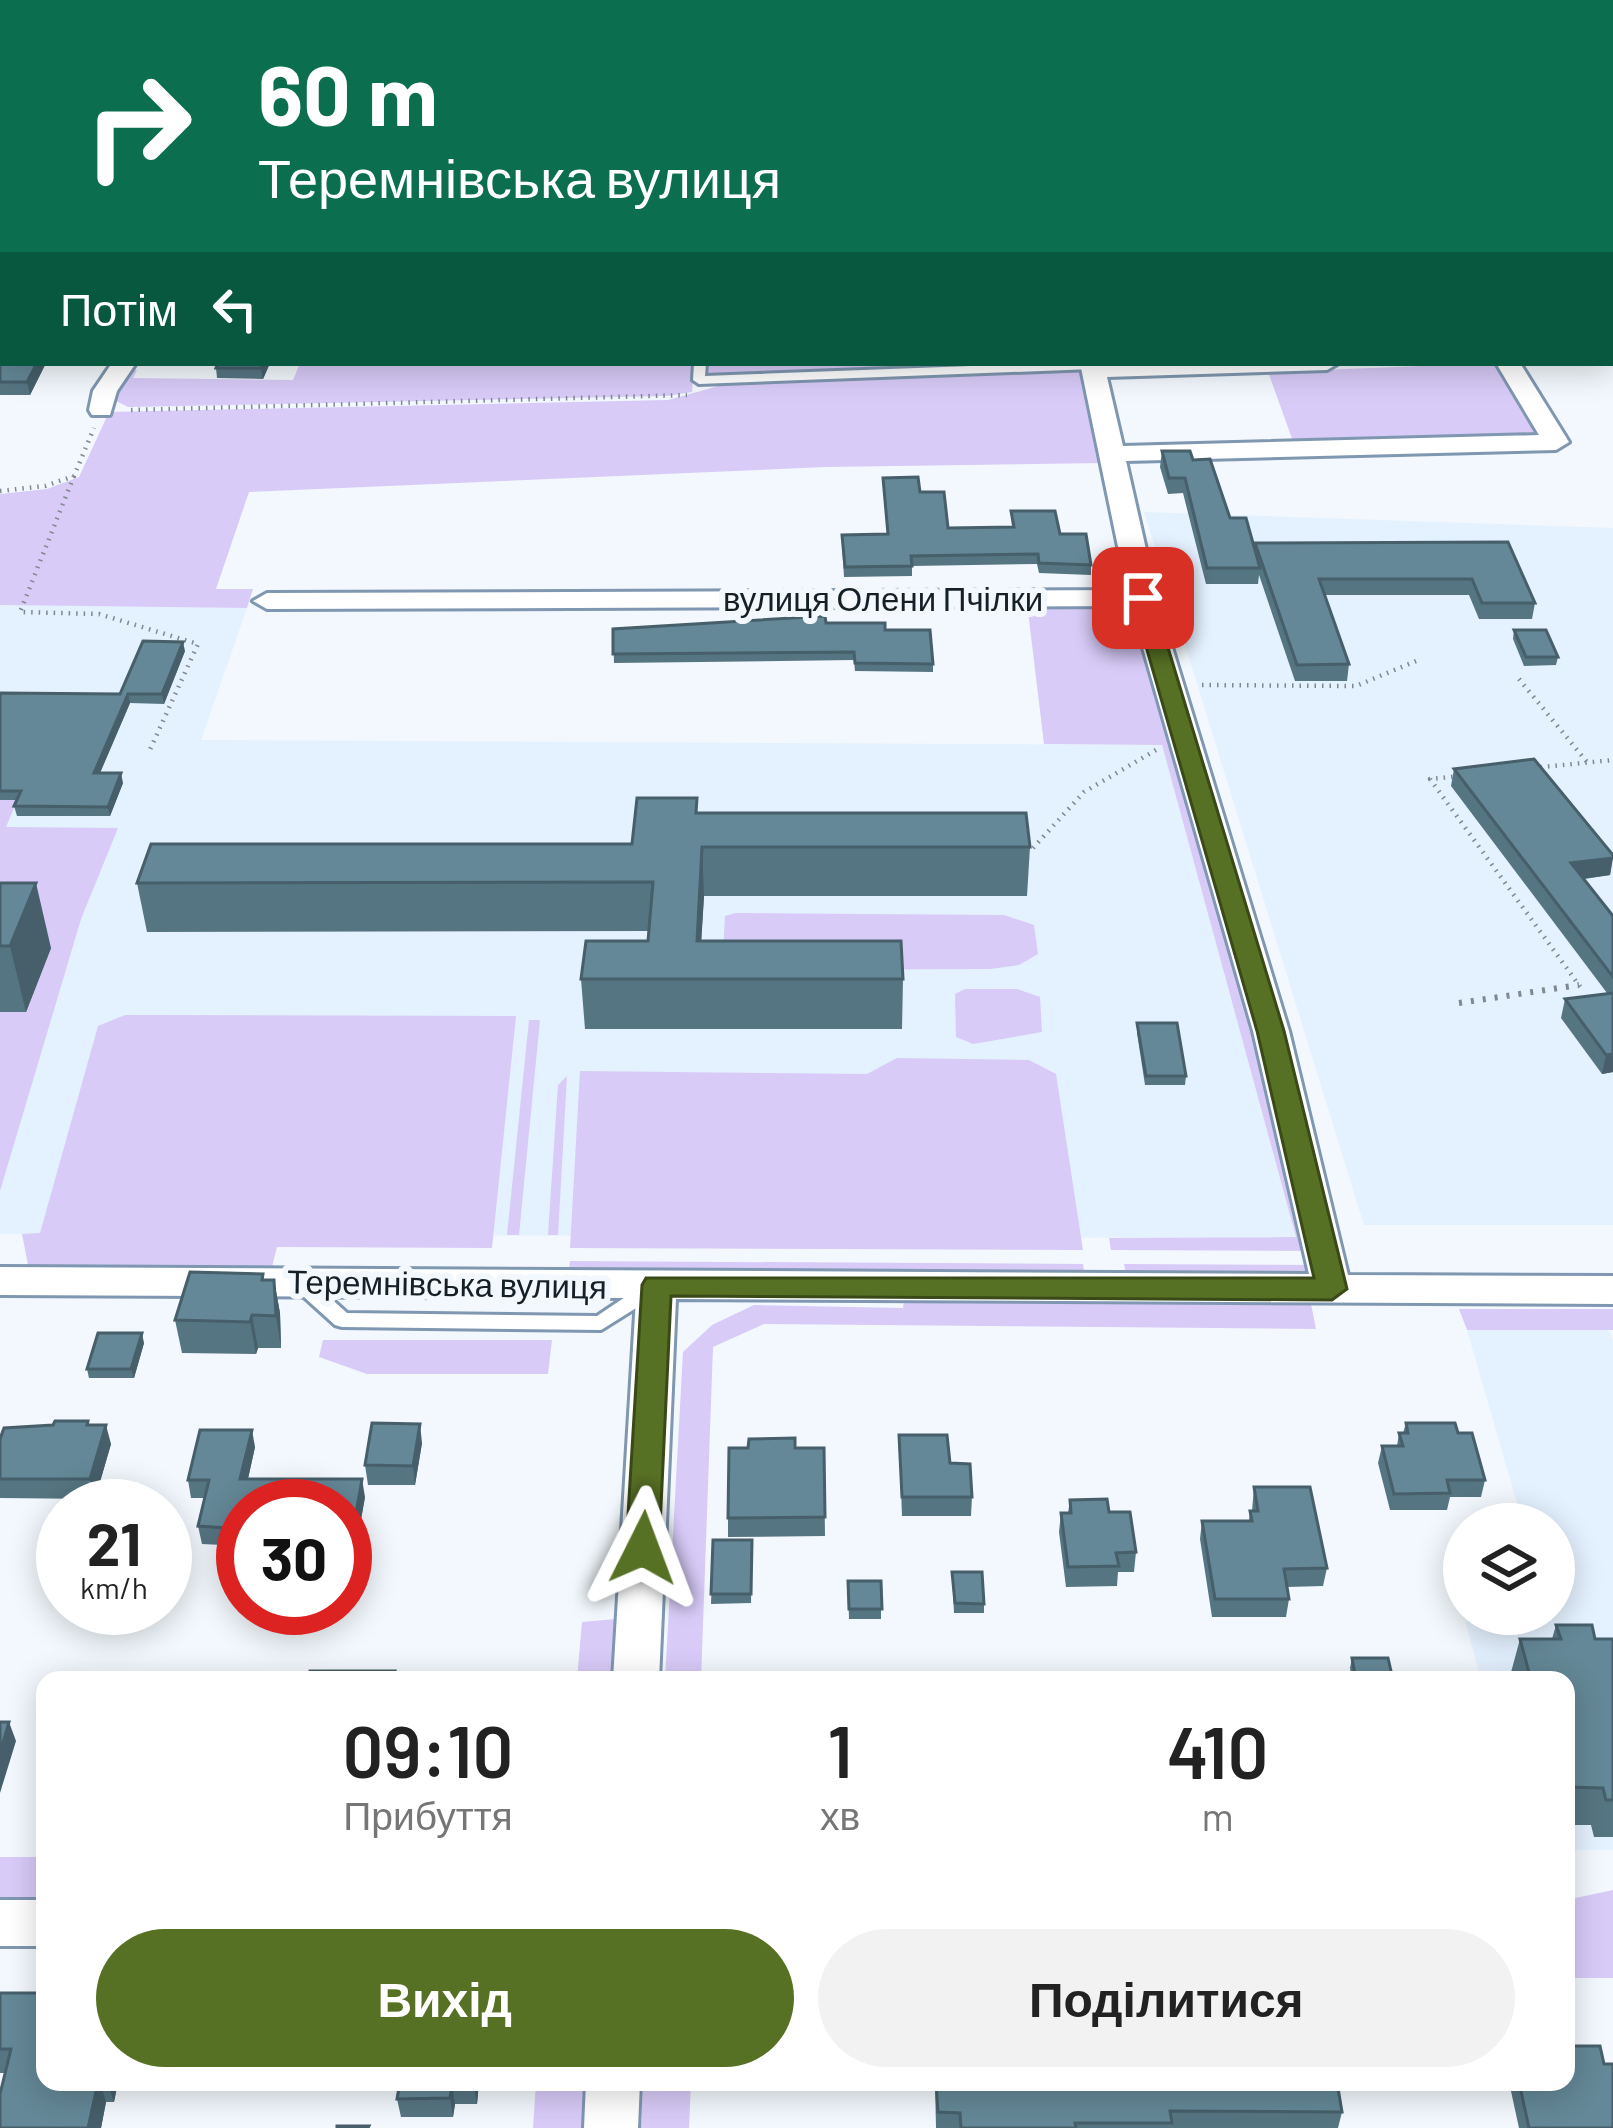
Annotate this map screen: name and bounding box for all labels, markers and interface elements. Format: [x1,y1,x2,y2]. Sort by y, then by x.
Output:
text: 60 m [258,42,438,143]
icon: right [60,48,216,204]
text: Теремнівська вулиця [258,144,781,209]
icon: left [202,276,268,342]
text: Потім [60,281,178,335]
pin [1092,547,1194,649]
icon: arrive [1110,565,1176,631]
street label: вулиця Олени Пчілки [723,578,1043,618]
street label: Теремнівська вулиця [287,1260,607,1306]
speed limit sign: 30 [216,1479,372,1635]
position arrow [580,1485,706,1611]
map controls [1443,1503,1575,1635]
button: layers [1443,1503,1575,1635]
text: 21 [87,1506,141,1578]
text: km/h [80,1569,148,1605]
text: 09:10 [343,1706,513,1792]
text: 1 [827,1706,853,1792]
text: 410 [1167,1707,1268,1793]
text: Прибуття [343,1791,513,1838]
text: хв [820,1791,860,1838]
text: m [1201,1792,1234,1839]
button: Вихід [96,1929,794,2067]
button: Поділитися [818,1929,1515,2067]

